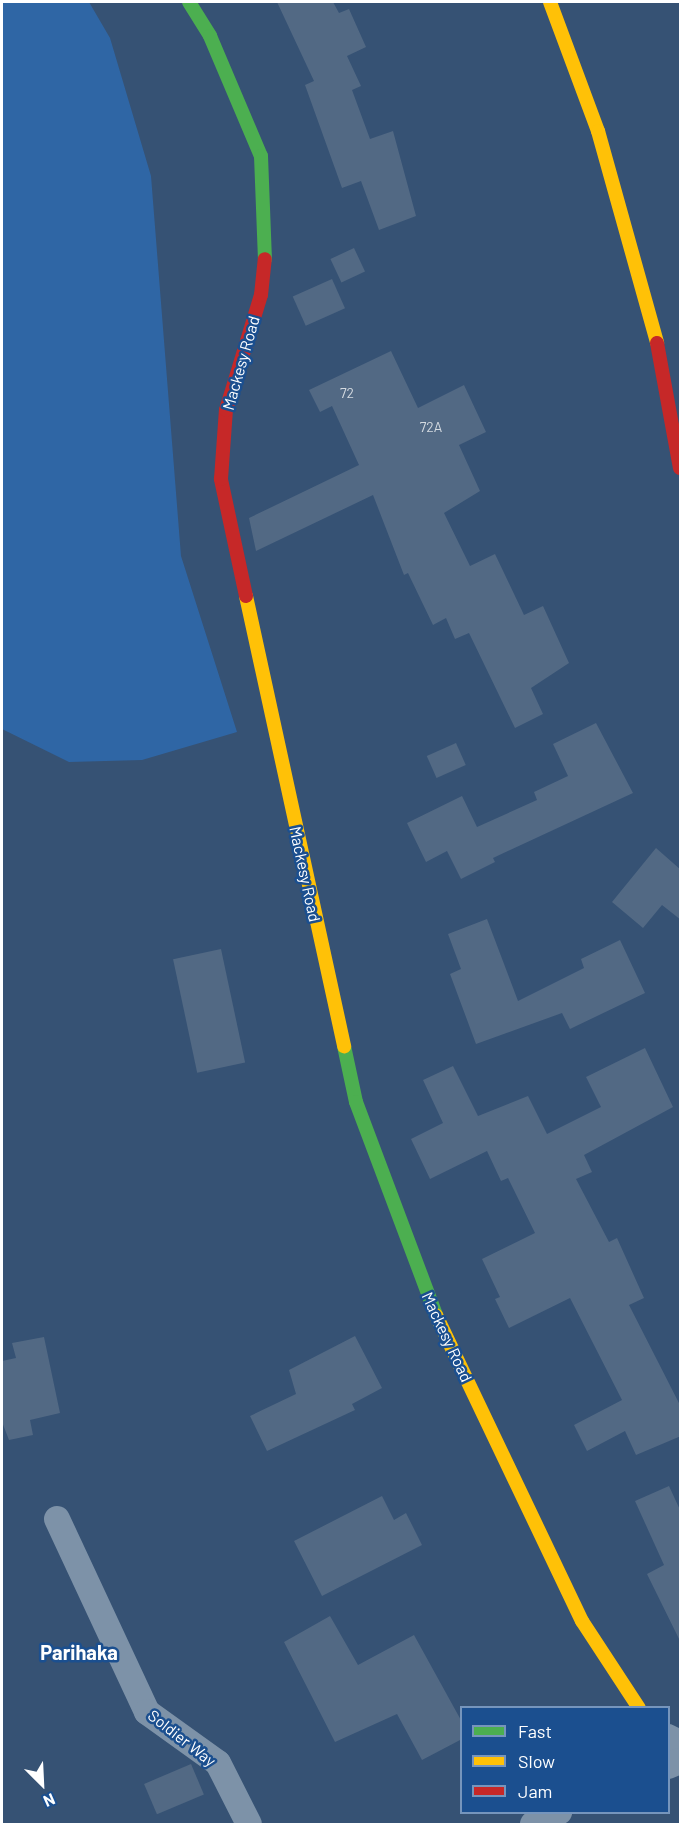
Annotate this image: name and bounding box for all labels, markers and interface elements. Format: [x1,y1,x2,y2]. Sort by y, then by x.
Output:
street label: Mackesy Road [218,314,264,412]
house number: 72 [340,385,354,401]
house number: 72A [420,419,442,435]
street label: Mackesy Road [286,824,324,924]
street label: Mackesy Road [418,1289,476,1385]
district label: Parihaka [40,1640,118,1664]
street label: Soldier Way [144,1706,220,1770]
legend [460,1706,670,1814]
text: Fast [518,1720,552,1742]
text: Slow [518,1750,555,1772]
north arrow [12,1754,72,1814]
text: Jam [518,1780,552,1802]
text: N [41,1790,58,1812]

